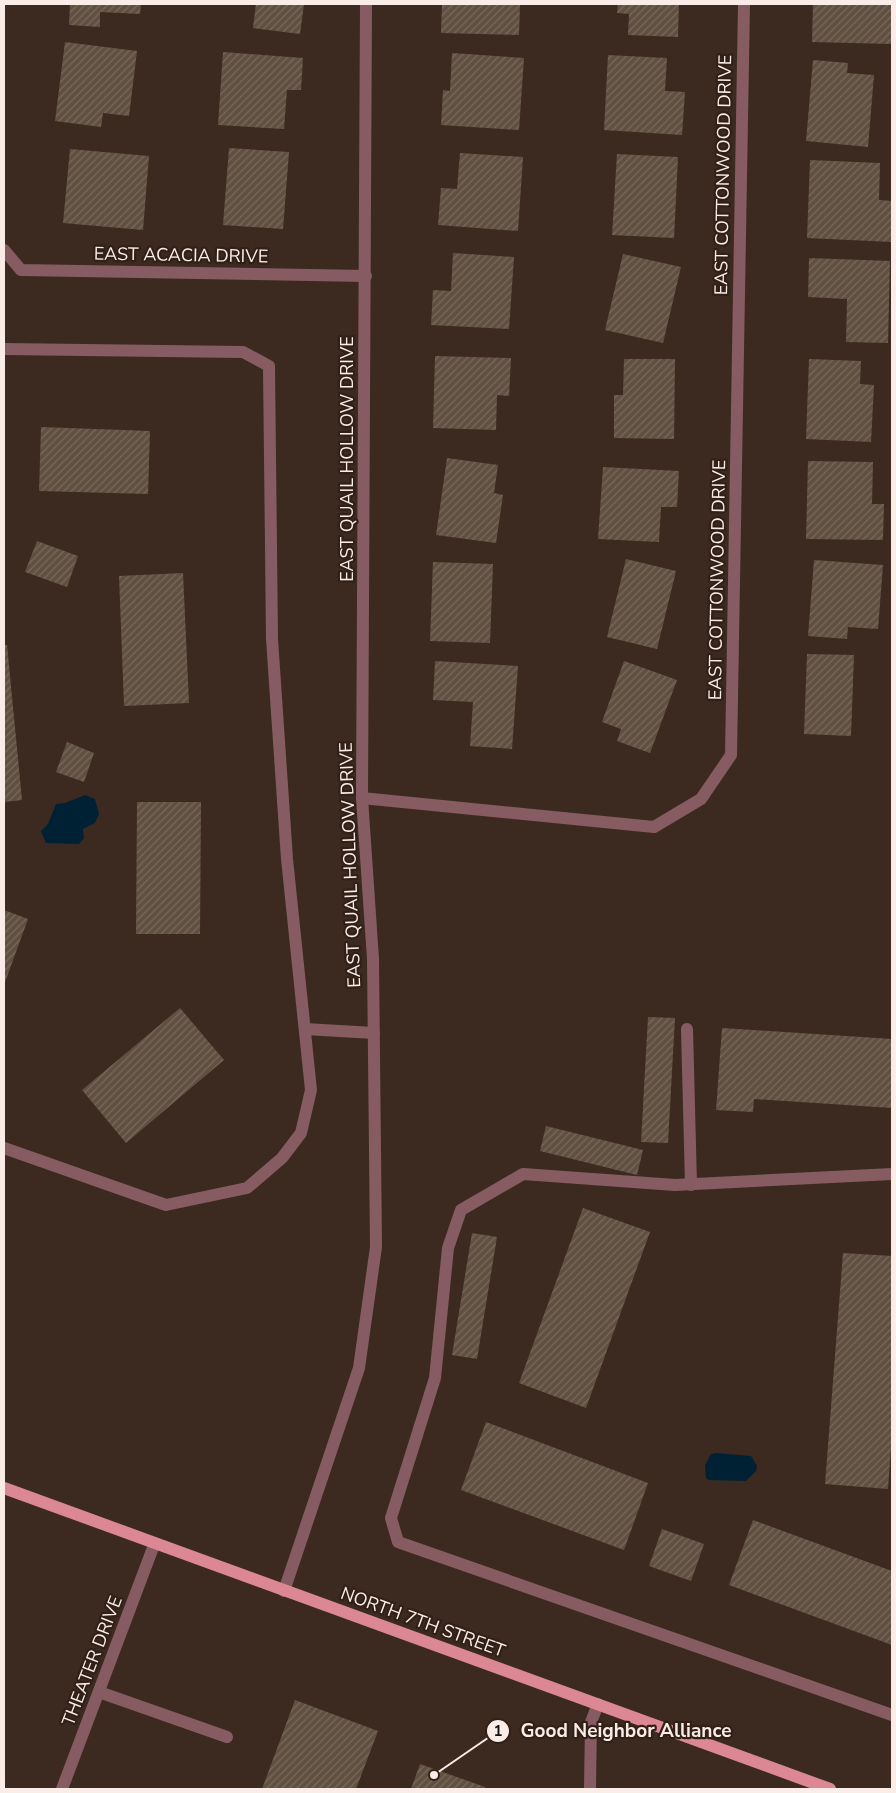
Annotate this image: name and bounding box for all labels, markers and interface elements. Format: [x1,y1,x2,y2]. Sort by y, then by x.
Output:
street label: EAST COTTONWOOD DRIVE [709,55,737,295]
street label: EAST ACACIA DRIVE [94,241,268,269]
street label: EAST QUAIL HOLLOW DRIVE [335,336,359,582]
street label: EAST COTTONWOOD DRIVE [703,460,731,700]
street label: EAST QUAIL HOLLOW DRIVE [334,742,366,988]
street label: NORTH 7TH STREET [338,1581,509,1663]
street label: THEATER DRIVE [56,1593,128,1729]
callout: Good Neighbor Alliance [485,1714,741,1748]
text: Good Neighbor Alliance [521,1718,731,1744]
text: 1 [493,1721,503,1741]

